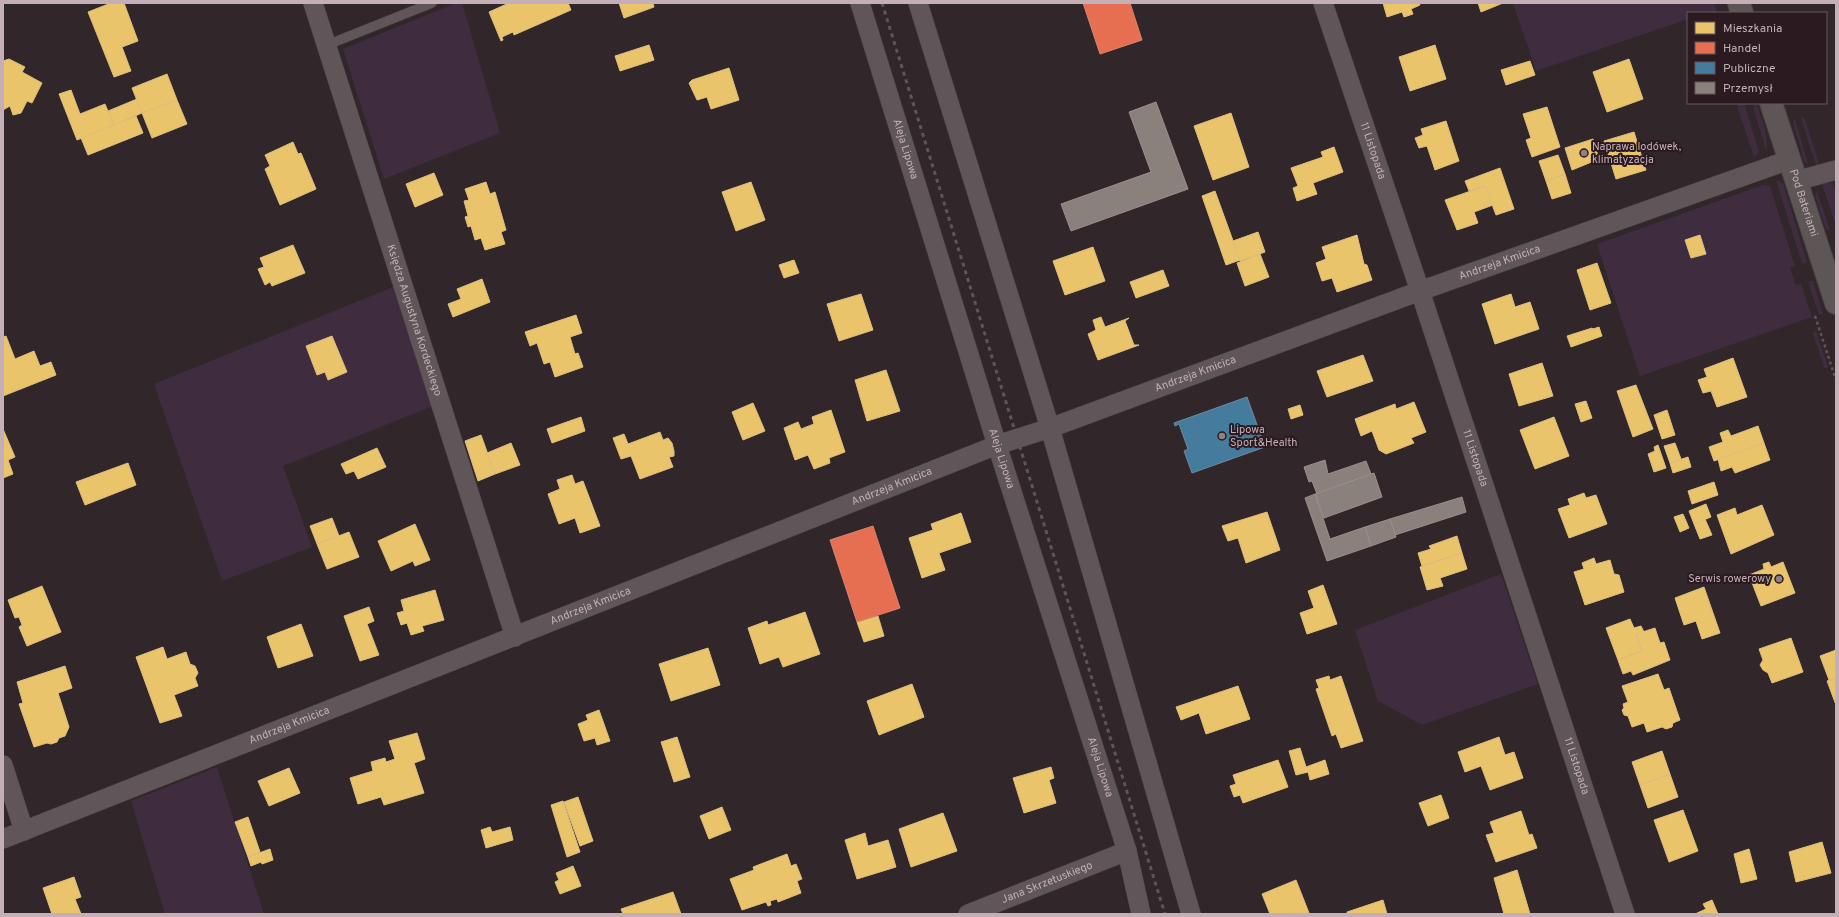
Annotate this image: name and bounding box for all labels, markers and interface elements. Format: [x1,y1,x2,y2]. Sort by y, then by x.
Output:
legend [1687,12,1827,104]
text: Mieszkania [1723,21,1782,37]
text: Handel [1723,41,1761,57]
text: Publiczne [1723,61,1775,77]
text: Przemysł [1723,81,1773,97]
street label: Aleja Lipowa [889,117,921,181]
street label: 11 Listopada [1357,121,1389,181]
place label: Naprawa lodówek, klimatyzacja [1592,140,1682,167]
marker: Naprawa lodówek, klimatyzacja [1579,148,1589,158]
street label: Pod Bateriami [1786,167,1821,238]
street label: Andrzeja Kmicica [1457,242,1543,284]
street label: Księdza Augustyna Kordeckiego [383,243,445,398]
street label: Andrzeja Kmicica [1153,353,1238,396]
place label: Lipowa Sport&Health [1230,423,1298,450]
street label: Aleja Lipowa [985,427,1018,491]
street label: 11 Listopada [1459,428,1491,489]
marker: Lipowa Sport&Health [1217,431,1227,441]
street label: Andrzeja Kmicica [849,464,934,509]
place label: Serwis rowerowy [1688,572,1771,586]
marker: Serwis rowerowy [1774,574,1784,584]
street label: Andrzeja Kmicica [548,584,633,628]
street label: Andrzeja Kmicica [247,703,332,748]
street label: Aleja Lipowa [1084,735,1116,799]
street label: 11 Listopada [1560,736,1592,797]
street label: Jana Skrzetuskiego [999,858,1095,907]

